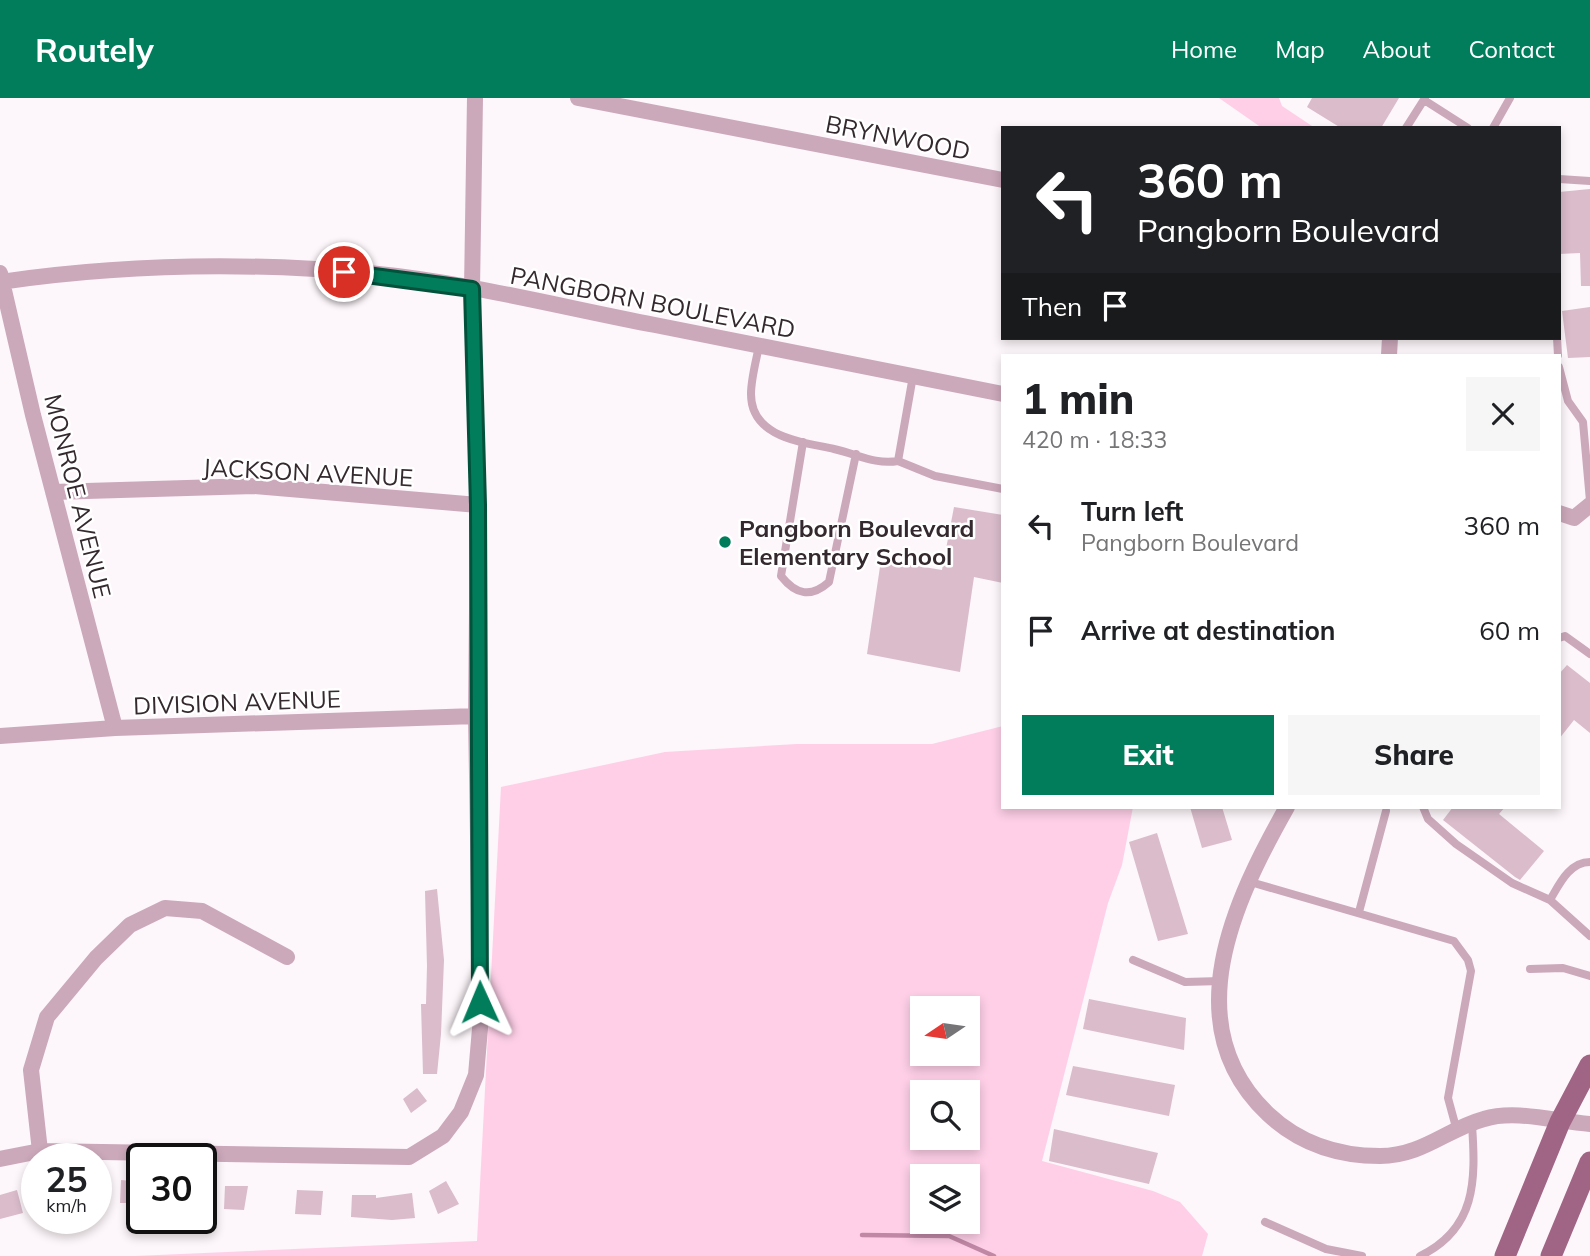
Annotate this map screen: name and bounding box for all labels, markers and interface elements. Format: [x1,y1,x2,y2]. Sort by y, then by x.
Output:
text: Routely [35,29,154,70]
text: Home [1171,34,1237,64]
text: Map [1275,34,1325,64]
text: About [1363,34,1431,64]
text: Contact [1469,34,1555,64]
street label: BRYNWOOD [823,108,973,166]
text: 360 m [1137,149,1283,210]
icon: left [1022,154,1113,245]
text: Pangborn Boulevard [1137,210,1440,250]
pin [314,242,374,302]
icon: arrive [325,253,363,291]
street label: PANGBORN BOULEVARD [508,260,798,344]
icon: arrive [1096,287,1134,325]
text: Then [1022,290,1082,323]
text: 1 min [1022,372,1135,425]
button: close [1466,377,1540,451]
street label: MONROE AVENUE [38,391,118,601]
text: 420 m · 18:33 [1022,425,1167,454]
street label: JACKSON AVENUE [202,452,414,492]
text: Turn left [1081,495,1183,528]
icon: left [1022,507,1060,545]
text: 360 m [1464,509,1540,542]
place label: Pangborn Boulevard Elementary School [739,513,974,571]
text: Pangborn Boulevard [1081,528,1299,557]
marker: Pangborn Boulevard Elementary School [717,534,733,550]
icon: arrive [1022,612,1060,650]
text: Arrive at destination [1081,614,1336,647]
text: 60 m [1479,614,1540,647]
street label: DIVISION AVENUE [133,683,341,721]
button: Exit [1022,715,1274,795]
button: Share [1288,715,1540,795]
position arrow [443,965,517,1039]
north arrow [910,996,980,1066]
map controls [910,996,980,1234]
button: search [910,1080,980,1150]
speed limit sign: 30 [126,1143,217,1234]
text: 25 [45,1157,88,1201]
button: layers [910,1164,980,1234]
text: km/h [46,1194,87,1217]

